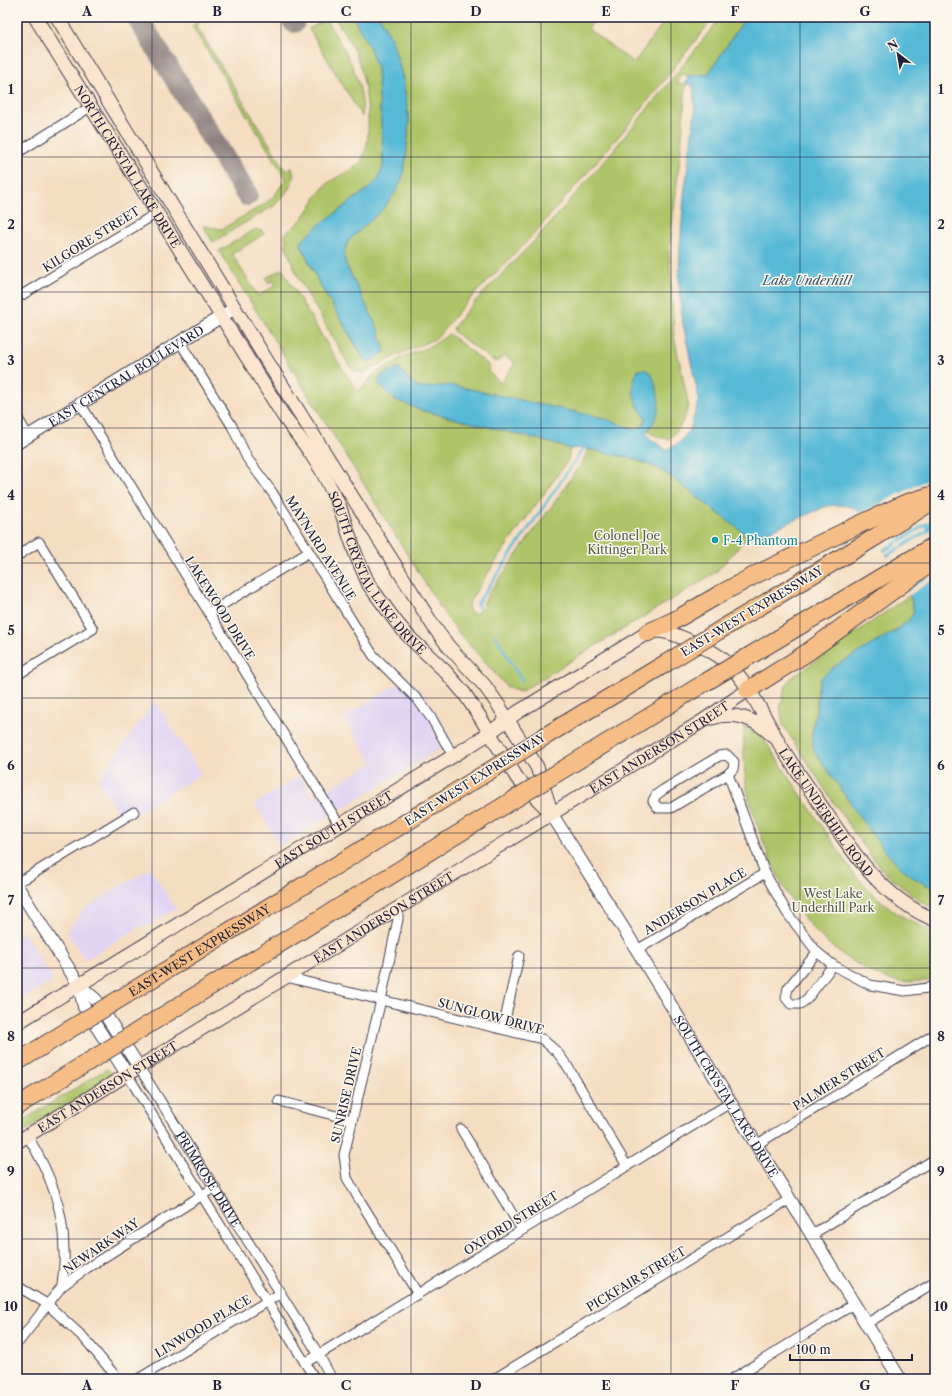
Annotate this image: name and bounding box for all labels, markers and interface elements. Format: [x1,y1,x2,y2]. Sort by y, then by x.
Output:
text: A [81,3,93,19]
text: B [212,3,222,19]
text: C [341,3,351,19]
text: D [470,3,482,19]
text: E [601,3,611,19]
text: F [731,3,740,19]
text: G [859,3,871,19]
north arrow [878,34,918,74]
text: N [885,37,901,54]
text: 1 [8,81,14,97]
text: 1 [938,81,944,97]
street label: NORTH CRYSTAL LAKE DRIVE [72,82,184,251]
street label: KILGORE STREET [40,203,142,275]
text: 2 [7,216,15,232]
text: 2 [937,216,945,232]
water label: Lake Underhill [761,272,853,288]
street label: EAST CENTRAL BOULEVARD [45,322,207,429]
text: 3 [7,352,15,368]
text: 3 [937,352,945,368]
text: 4 [7,487,15,503]
text: 4 [937,487,945,503]
street label: SOUTH CRYSTAL LAKE DRIVE [326,488,430,657]
street label: MAYNARD AVENUE [283,493,359,603]
park label: Colonel Joe Kittinger Park [587,528,668,557]
place label: F-4 Phantom [723,533,798,548]
marker: F-4 Phantom [710,535,720,545]
street label: LAKEWOOD DRIVE [182,553,258,663]
street label: EAST-WEST EXPRESSWAY [678,562,826,660]
text: 5 [7,622,15,638]
text: 5 [937,622,945,638]
street label: EAST ANDERSON STREET [587,698,732,796]
street label: EAST-WEST EXPRESSWAY [402,729,549,829]
street label: LAKE UNDERHILL ROAD [776,745,878,879]
text: 6 [7,757,15,773]
text: 6 [937,757,945,773]
street label: EAST SOUTH STREET [272,787,395,871]
street label: ANDERSON PLACE [640,864,749,938]
street label: EAST ANDERSON STREET [310,868,456,966]
park label: West Lake Underhill Park [791,886,876,915]
text: 7 [8,892,15,908]
text: 7 [938,892,945,908]
street label: EAST-WEST EXPRESSWAY [126,900,273,999]
street label: SUNGLOW DRIVE [436,995,546,1037]
street label: SOUTH CRYSTAL LAKE DRIVE [671,1012,782,1180]
text: 8 [7,1028,15,1044]
text: 8 [937,1028,945,1044]
street label: EAST ANDERSON STREET [34,1038,180,1135]
street label: PALMER STREET [790,1044,888,1114]
street label: SUNRISE DRIVE [328,1046,364,1144]
street label: PRIMROSE DRIVE [173,1128,245,1230]
text: 9 [7,1163,15,1179]
text: 9 [937,1163,945,1179]
street label: OXFORD STREET [461,1188,561,1258]
street label: NEWARK WAY [60,1215,142,1277]
street label: PICKFAIR STREET [584,1243,688,1315]
street label: LINWOOD PLACE [152,1291,254,1361]
text: 10 [4,1298,18,1314]
text: 10 [934,1298,948,1314]
scale bar [790,1336,912,1362]
text: 100 m [796,1342,831,1357]
text: A [81,1377,93,1393]
text: B [212,1377,222,1393]
text: C [341,1377,351,1393]
text: D [470,1377,482,1393]
text: E [601,1377,611,1393]
text: F [731,1377,740,1393]
text: G [859,1377,871,1393]

